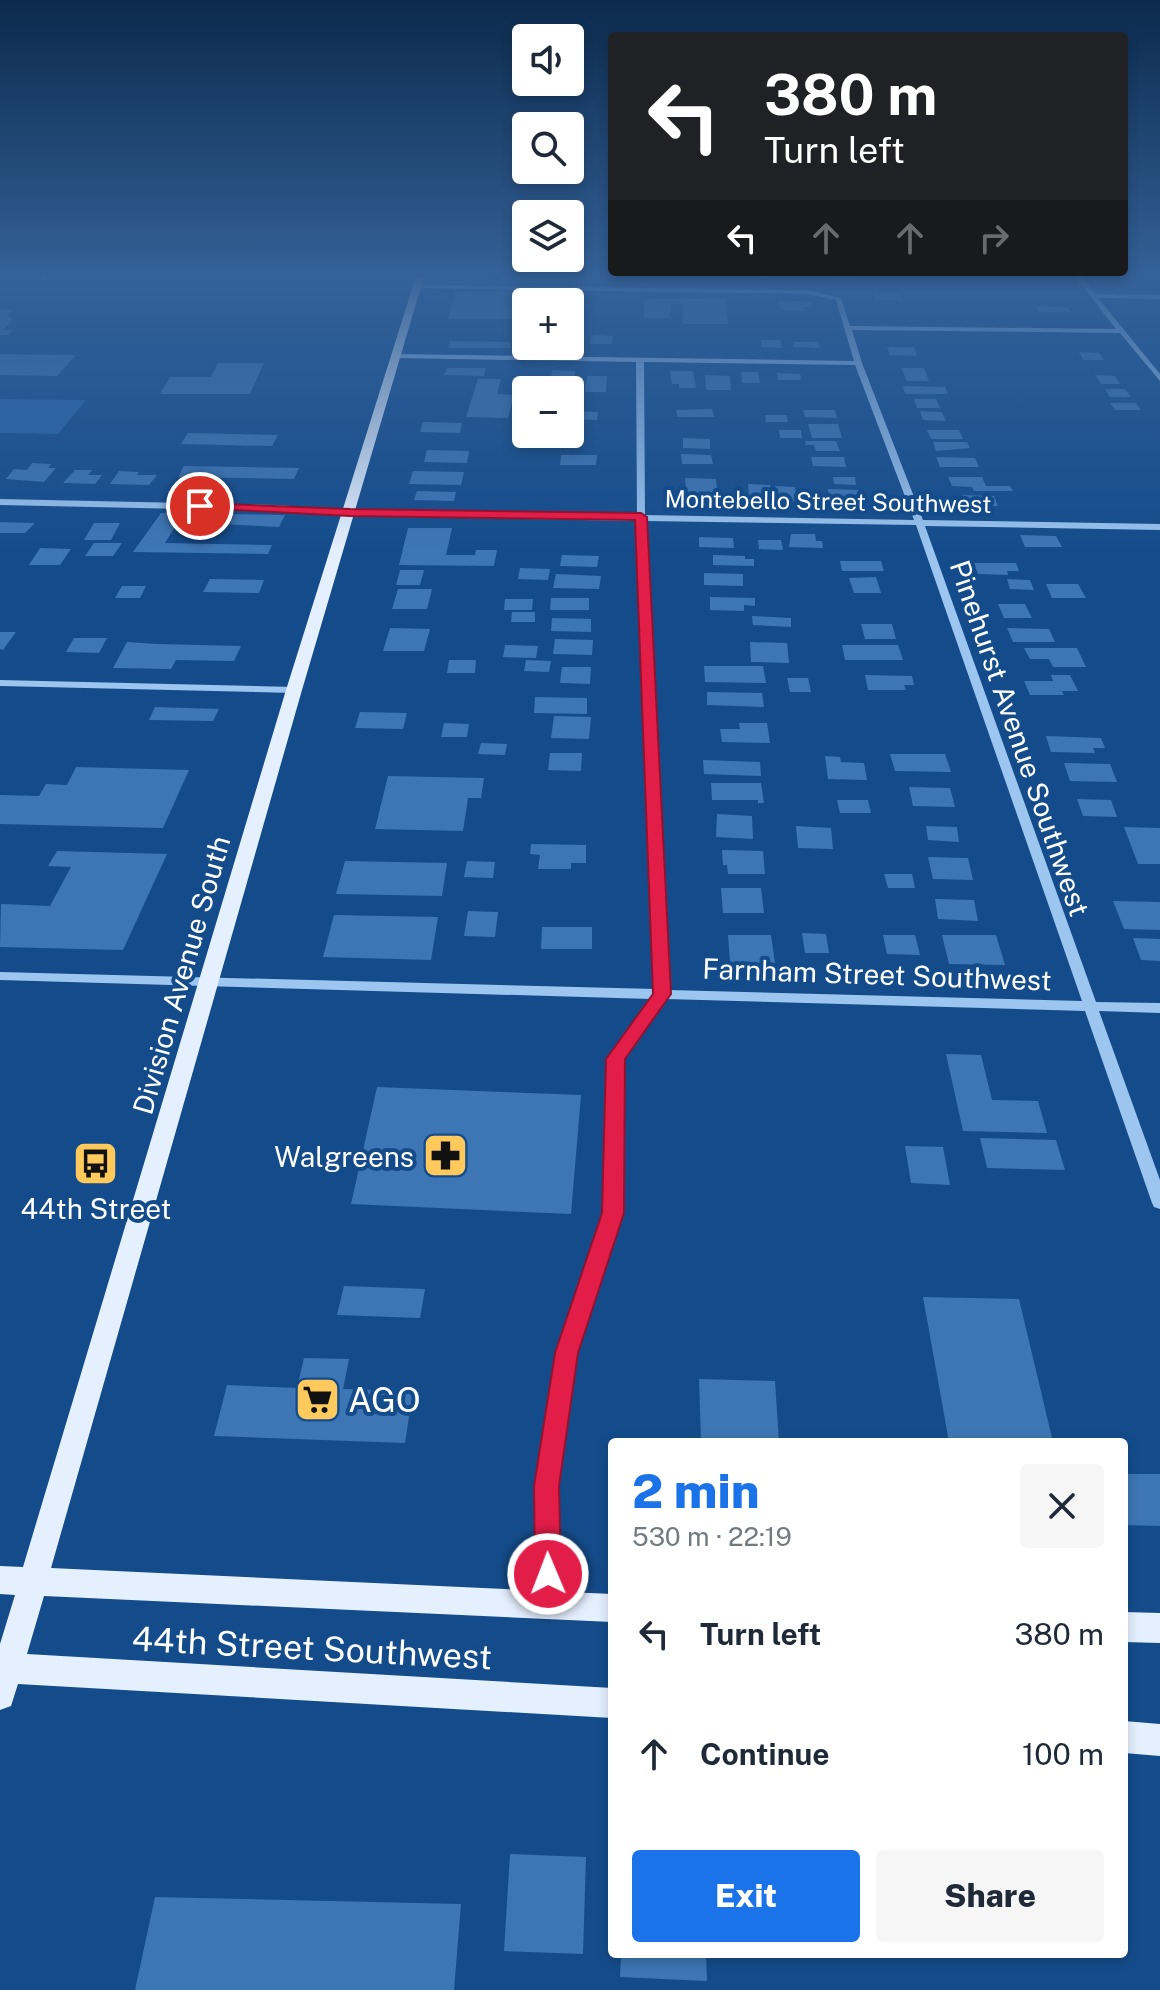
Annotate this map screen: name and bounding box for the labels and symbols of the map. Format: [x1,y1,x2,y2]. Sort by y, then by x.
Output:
pin [166,472,234,540]
street label: Montebello Street Southwest [664,484,992,518]
street label: Pinehurst Avenue Southwest [943,556,1097,920]
street label: Division Avenue South [125,832,237,1118]
street label: Farnham Street Southwest [702,951,1052,997]
pharmacy icon: Walgreens [421,1132,469,1180]
bus stop icon: 44th Street [72,1140,120,1188]
place label: Walgreens [274,1140,414,1173]
place label: 44th Street [21,1192,171,1225]
supermarket icon: AGO [293,1376,341,1424]
place label: AGO [348,1380,421,1420]
position arrow [506,1532,590,1616]
street label: 44th Street Southwest [131,1619,493,1677]

